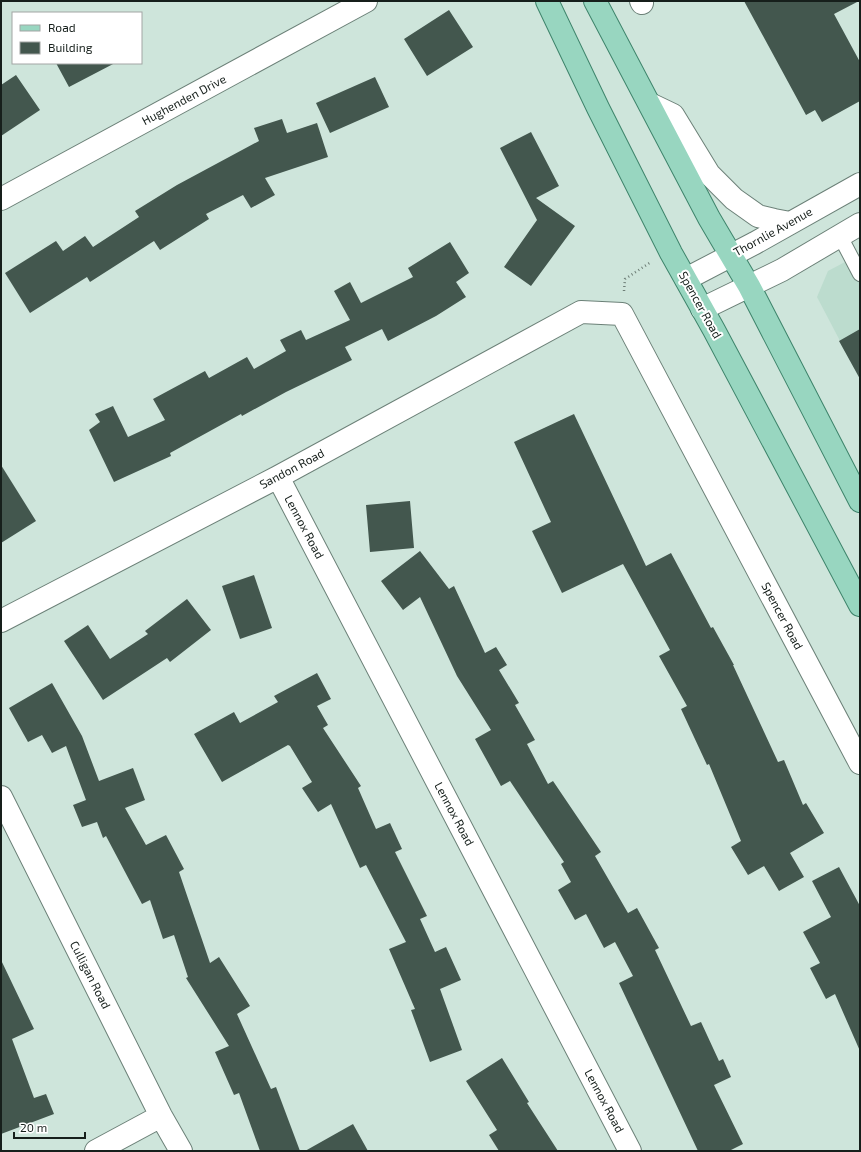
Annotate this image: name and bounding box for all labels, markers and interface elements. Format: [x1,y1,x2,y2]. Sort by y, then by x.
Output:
legend [12,12,142,64]
text: Road [48,20,76,34]
text: Building [48,40,93,54]
street label: Hughenden Drive [139,71,228,127]
street label: Thornlie Avenue [731,204,814,259]
street label: Spencer Road [677,269,725,340]
street label: Sandon Road [257,445,326,491]
street label: Lennox Road [282,492,327,561]
street label: Spencer Road [759,579,806,652]
street label: Lennox Road [432,779,477,848]
street label: Culligan Road [68,938,114,1011]
street label: Lennox Road [582,1066,627,1135]
scale bar [14,1114,85,1140]
text: 20 m [20,1120,47,1134]

